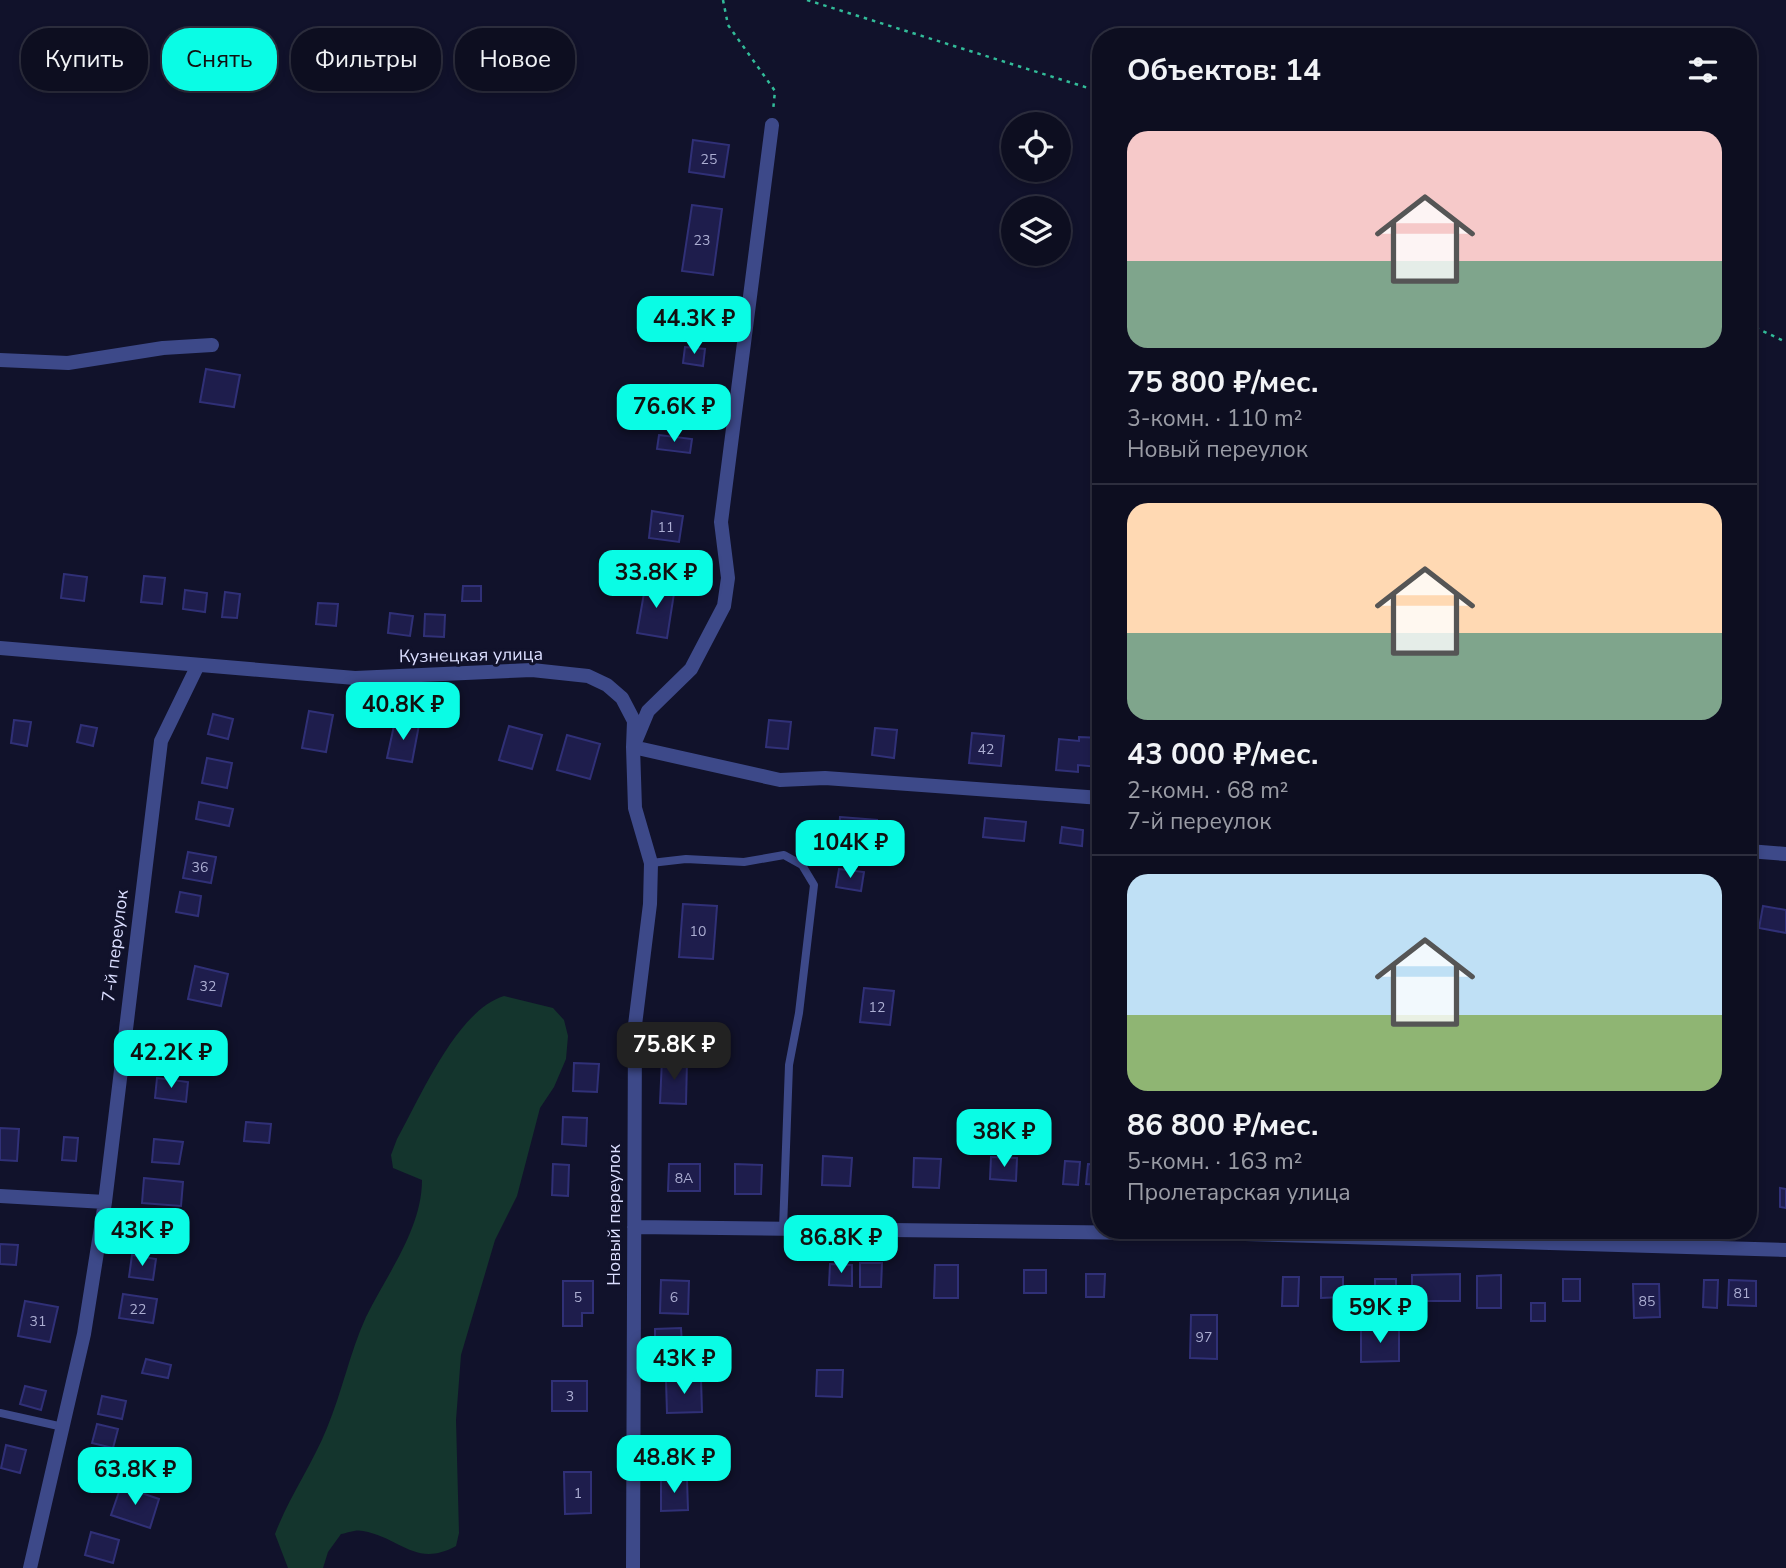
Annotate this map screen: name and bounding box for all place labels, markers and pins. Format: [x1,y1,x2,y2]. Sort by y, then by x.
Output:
pin: 44.3K ₽ [629,296,759,356]
pin: 76.6K ₽ [609,384,739,444]
pin: 33.8K ₽ [591,550,721,610]
pin: 40.8K ₽ [338,682,468,742]
pin: 104K ₽ [793,820,907,880]
pin: 75.8K ₽ [609,1023,739,1082]
pin: 42.2K ₽ [106,1030,236,1090]
pin: 38K ₽ [955,1110,1053,1169]
pin: 43K ₽ [93,1208,191,1268]
pin: 86.8K ₽ [776,1216,906,1275]
pin: 59K ₽ [1331,1286,1429,1345]
pin: 43K ₽ [635,1336,733,1396]
pin: 48.8K ₽ [609,1436,739,1495]
pin: 63.8K ₽ [70,1448,200,1507]

